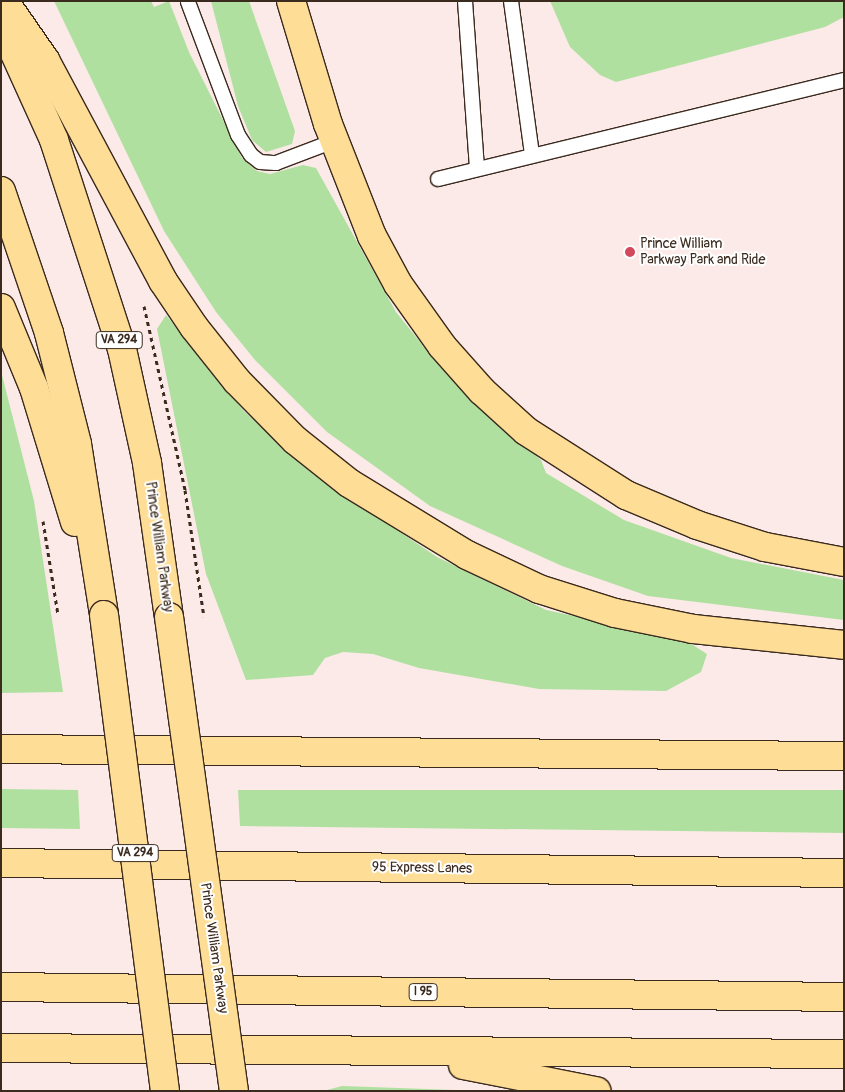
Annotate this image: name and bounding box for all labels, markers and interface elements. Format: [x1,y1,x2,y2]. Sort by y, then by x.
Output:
place label: Prince William Parkway Park and Ride [640,236,765,268]
marker: Prince William Parkway Park and Ride [624,246,636,258]
road number: VA 294 [95,330,143,350]
street label: Prince William Parkway [142,481,176,613]
road number: VA 294 [111,844,159,862]
street label: 95 Express Lanes [372,859,472,877]
street label: Prince William Parkway [197,882,231,1014]
road number: I 95 [408,982,438,1002]

